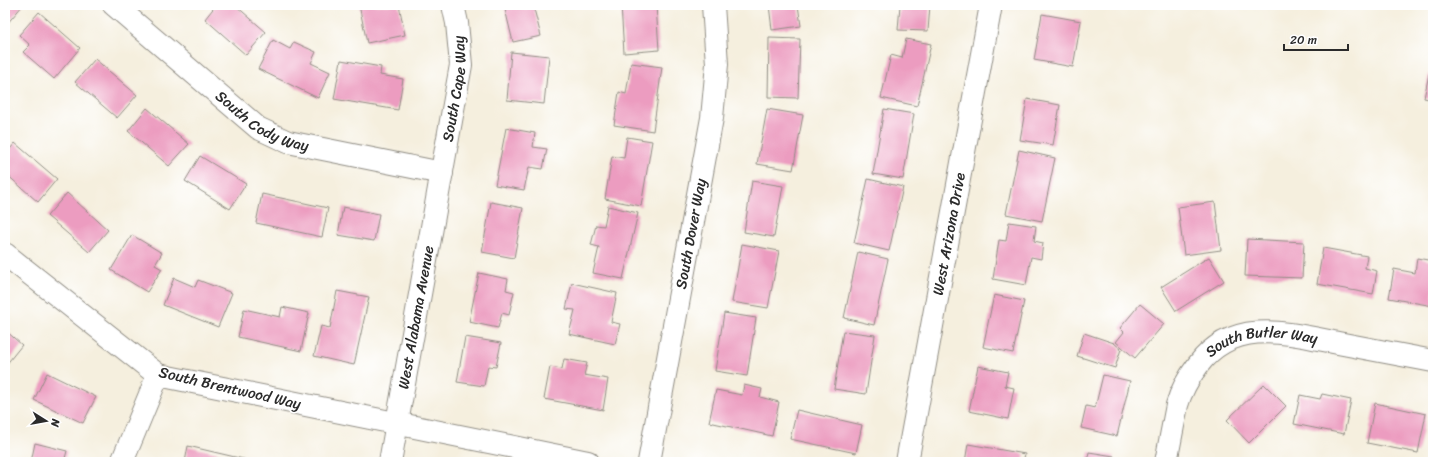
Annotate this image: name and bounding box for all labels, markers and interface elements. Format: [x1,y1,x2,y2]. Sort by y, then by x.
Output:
scale bar [1284,26,1348,52]
text: 20 m [1290,29,1317,51]
street label: South Cape Way [434,34,474,144]
street label: South Cody Way [209,84,311,159]
street label: West Arizona Drive [925,170,973,297]
street label: South Dover Way [668,176,714,291]
street label: West Alabama Avenue [390,243,442,391]
street label: South Butler Way [1199,319,1320,364]
street label: South Brentwood Way [156,359,304,417]
north arrow [26,401,66,441]
text: N [45,416,66,429]

